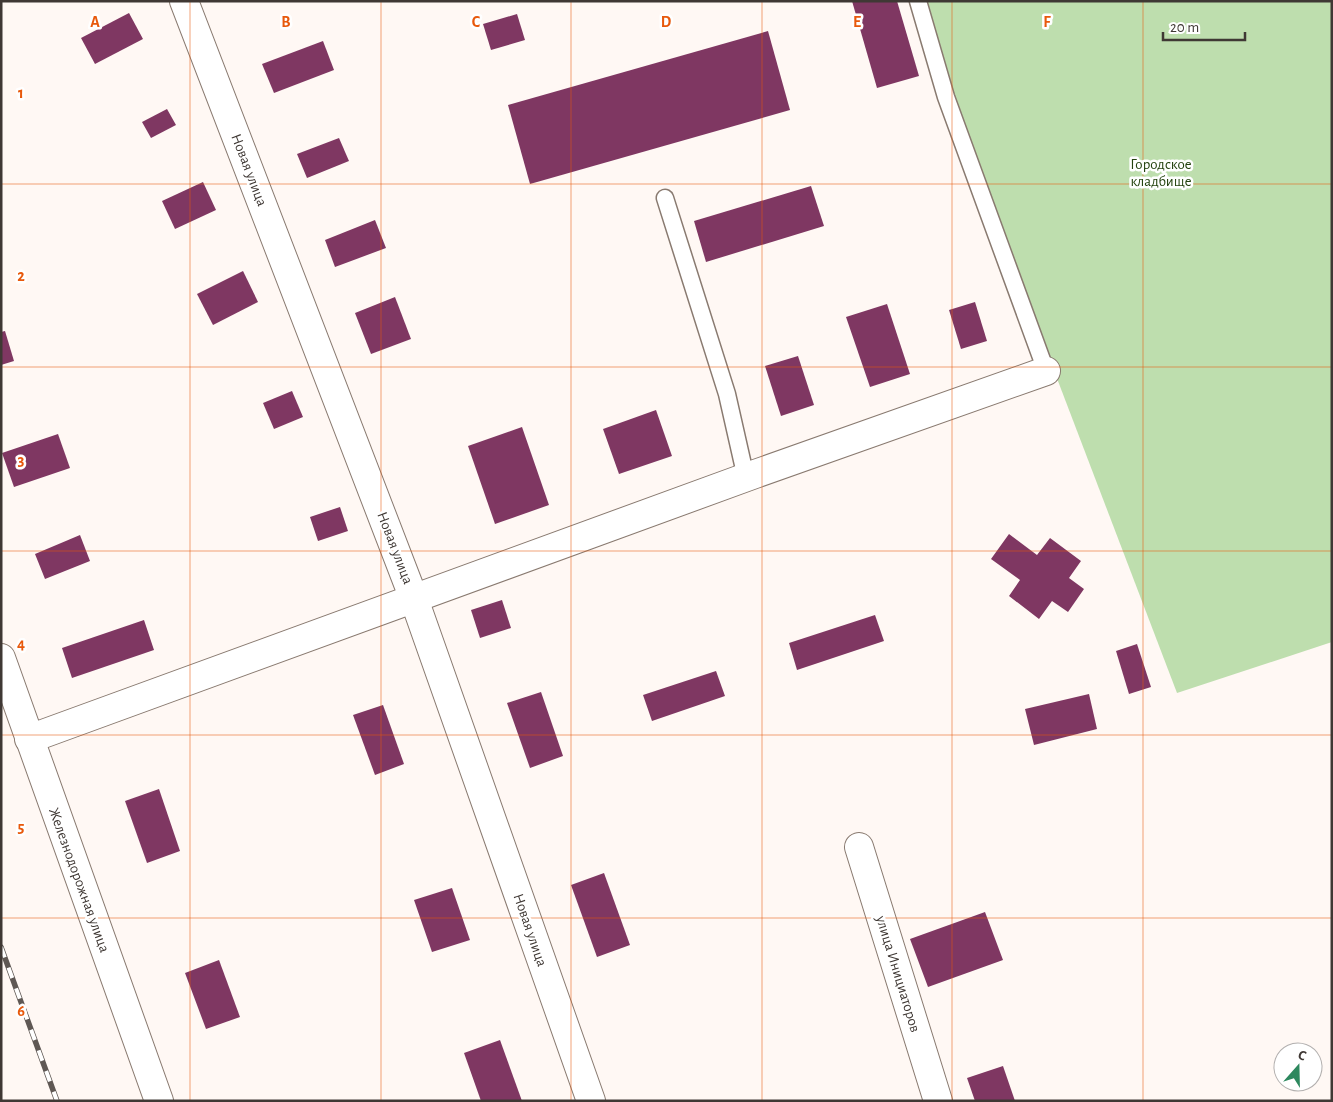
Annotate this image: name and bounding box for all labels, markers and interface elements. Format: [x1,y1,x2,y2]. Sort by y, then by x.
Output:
scale bar [1163,10,1246,42]
text: A [90,14,100,30]
text: B [281,14,291,30]
text: C [472,14,481,30]
text: D [661,14,672,30]
text: E [853,14,861,30]
text: F [1043,14,1051,30]
text: 20 m [1170,20,1199,35]
text: 1 [18,85,24,101]
street label: Новая улица [228,132,270,208]
park label: Городское кладбище [1130,157,1192,189]
text: 2 [17,268,25,284]
text: 3 [18,452,25,468]
street label: Новая улица [374,510,416,586]
text: 4 [17,636,25,652]
street label: Железнодорожная улица [46,806,112,955]
text: 5 [18,819,25,835]
street label: Новая улица [510,891,550,969]
street label: улица Инициаторов [873,913,923,1034]
text: 6 [17,1003,25,1019]
north arrow [1273,1042,1323,1092]
text: С [1296,1048,1308,1064]

